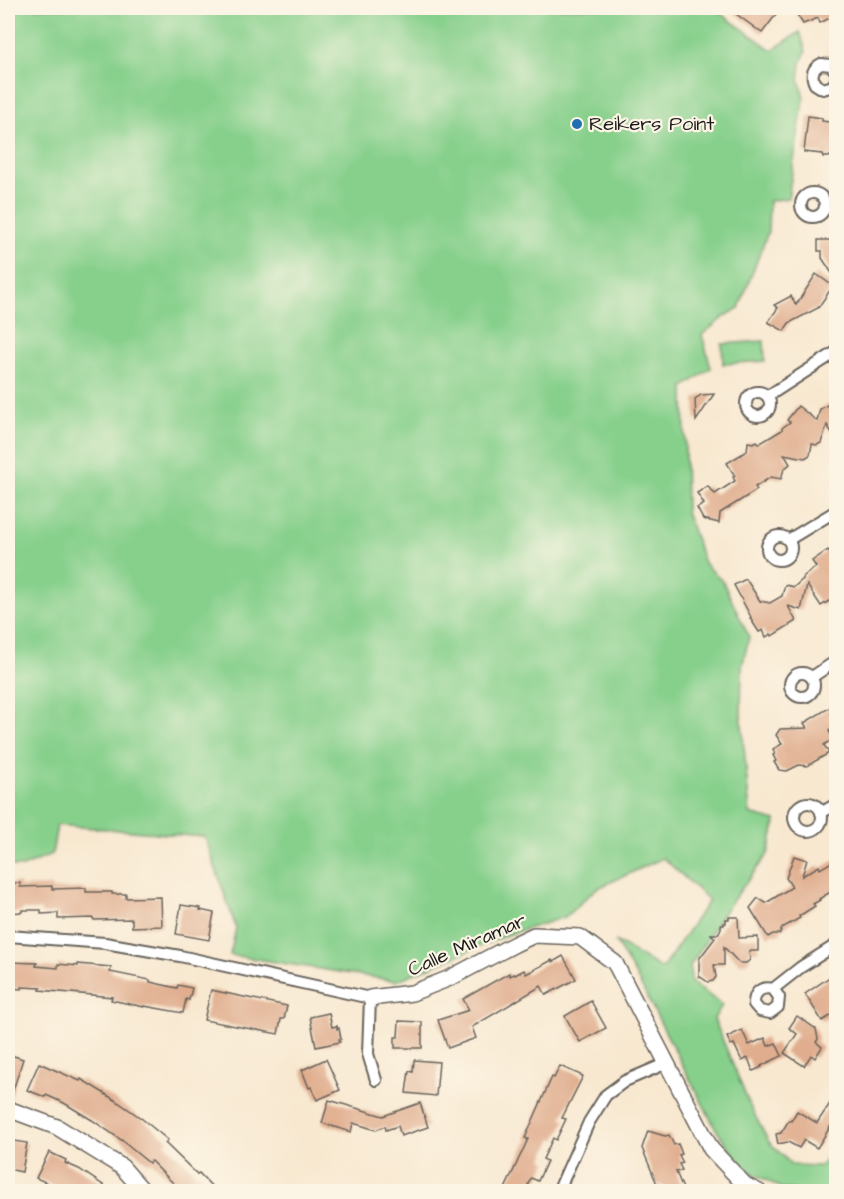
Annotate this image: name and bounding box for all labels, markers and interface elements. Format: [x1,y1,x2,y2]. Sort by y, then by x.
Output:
place label: Reikers Point [589,110,714,138]
marker: Reikers Point [570,117,584,131]
street label: Calle Miramar [403,906,531,984]

